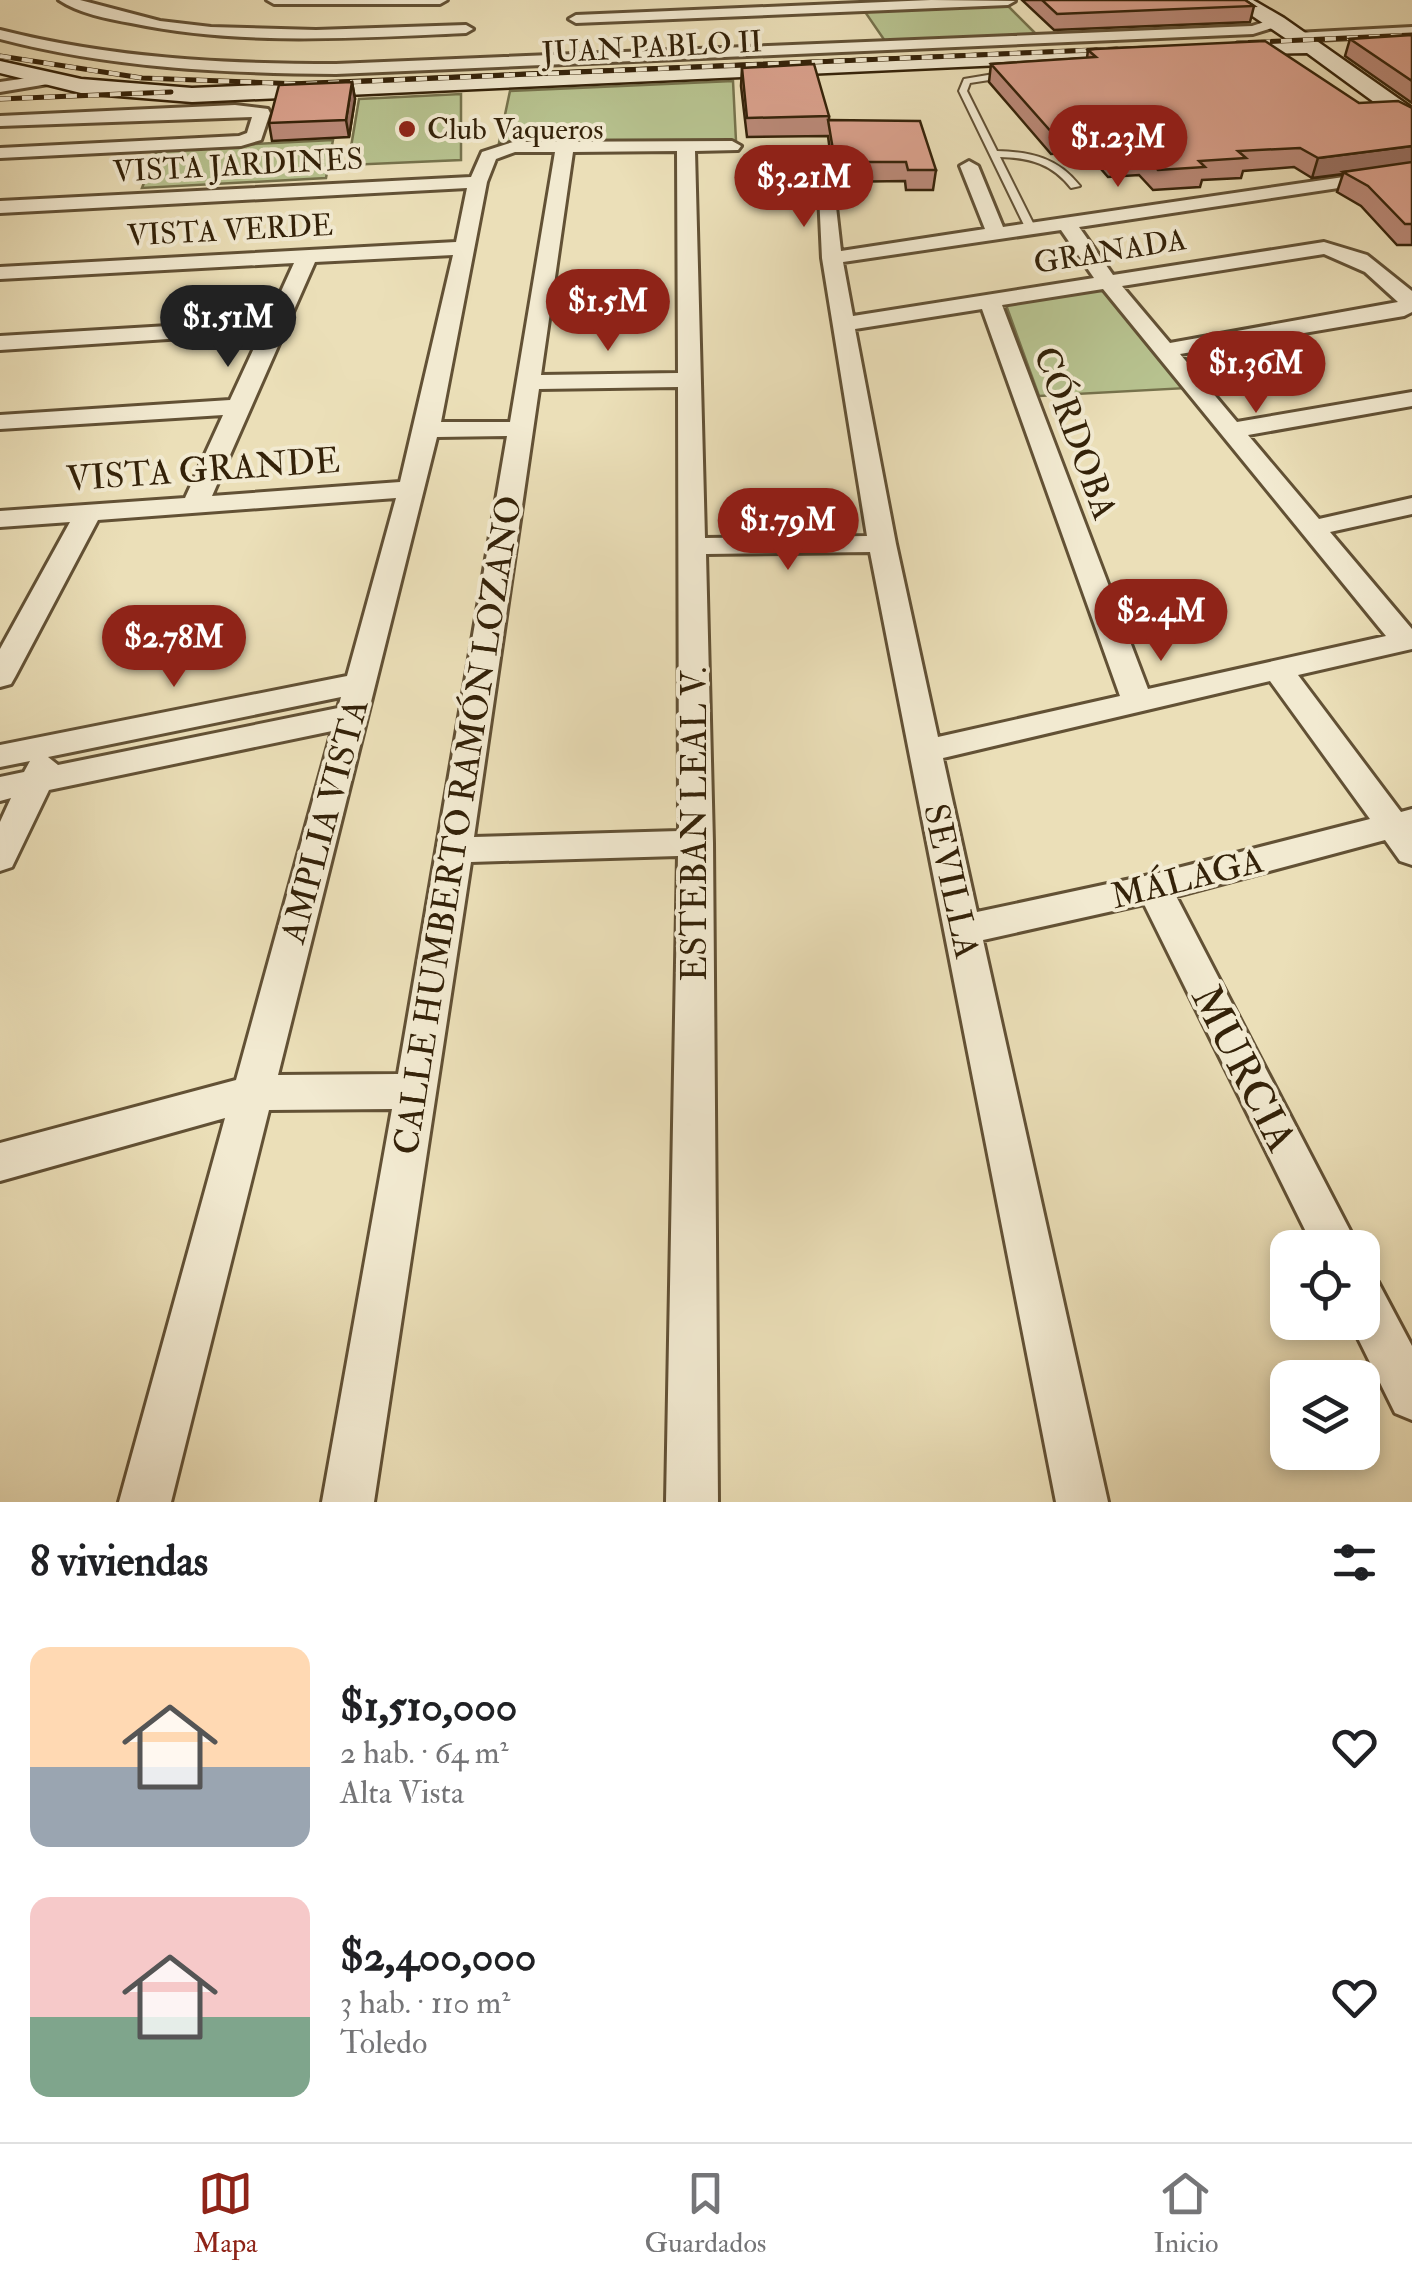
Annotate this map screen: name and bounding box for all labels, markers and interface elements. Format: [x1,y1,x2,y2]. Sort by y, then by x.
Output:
street label: JUAN PABLO II [540,23,763,72]
pin: $1.23M [1037,105,1199,190]
place label: Club Vaqueros [427,111,604,148]
text: $1.23M [1070,117,1166,157]
marker: Club Vaqueros [396,118,418,140]
street label: VISTA JARDINES [112,140,364,191]
pin: $3.21M [723,145,885,230]
text: $3.21M [756,157,852,197]
street label: VISTA VERDE [126,207,334,254]
street label: GRANADA [1031,221,1189,282]
pin: $1.5M [538,269,678,354]
text: $1.5M [568,281,648,321]
pin: $1.51M [147,285,309,370]
text: $1.51M [182,297,274,337]
pin: $1.36M [1175,331,1337,416]
street label: CÓRDOBA [1024,341,1128,526]
text: $1.36M [1208,343,1304,383]
street label: VISTA GRANDE [65,438,341,502]
pin: $1.79M [707,488,869,573]
street label: CALLE HUMBERTO RAMÓN LOZANO [383,493,532,1158]
text: $1.79M [740,500,836,540]
pin: $2.4M [1091,579,1231,664]
text: $2.4M [1116,591,1206,631]
pin: $2.78M [93,605,255,690]
text: $2.78M [124,617,224,657]
street label: ESTEBAN LEAL V. [673,667,717,981]
street label: AMPLIA VISTA [271,694,379,949]
street label: SEVILLA [913,800,989,962]
street label: MÁLAGA [1106,838,1268,919]
street label: MURCIA [1179,977,1307,1161]
map controls [1270,1230,1380,1470]
button: locate [1270,1230,1380,1340]
button: layers [1270,1360,1380,1470]
icon: filters [1327,1535,1382,1590]
text: 8 viviendas [30,1536,208,1588]
text: $1,510,000 [340,1681,517,1733]
icon: home [110,1687,230,1807]
icon: heart [1327,1720,1382,1775]
text: 2 hab. · 64 m² [340,1733,509,1773]
text: Alta Vista [340,1773,464,1813]
text: $2,400,000 [340,1931,536,1983]
icon: home [110,1937,230,2057]
icon: heart [1327,1970,1382,2025]
text: 3 hab. · 110 m² [340,1983,510,2023]
text: Toledo [340,2023,427,2063]
tab: Mapa [193,2166,258,2261]
tab: Guardados [645,2166,766,2261]
tab: Inicio [1153,2166,1219,2261]

